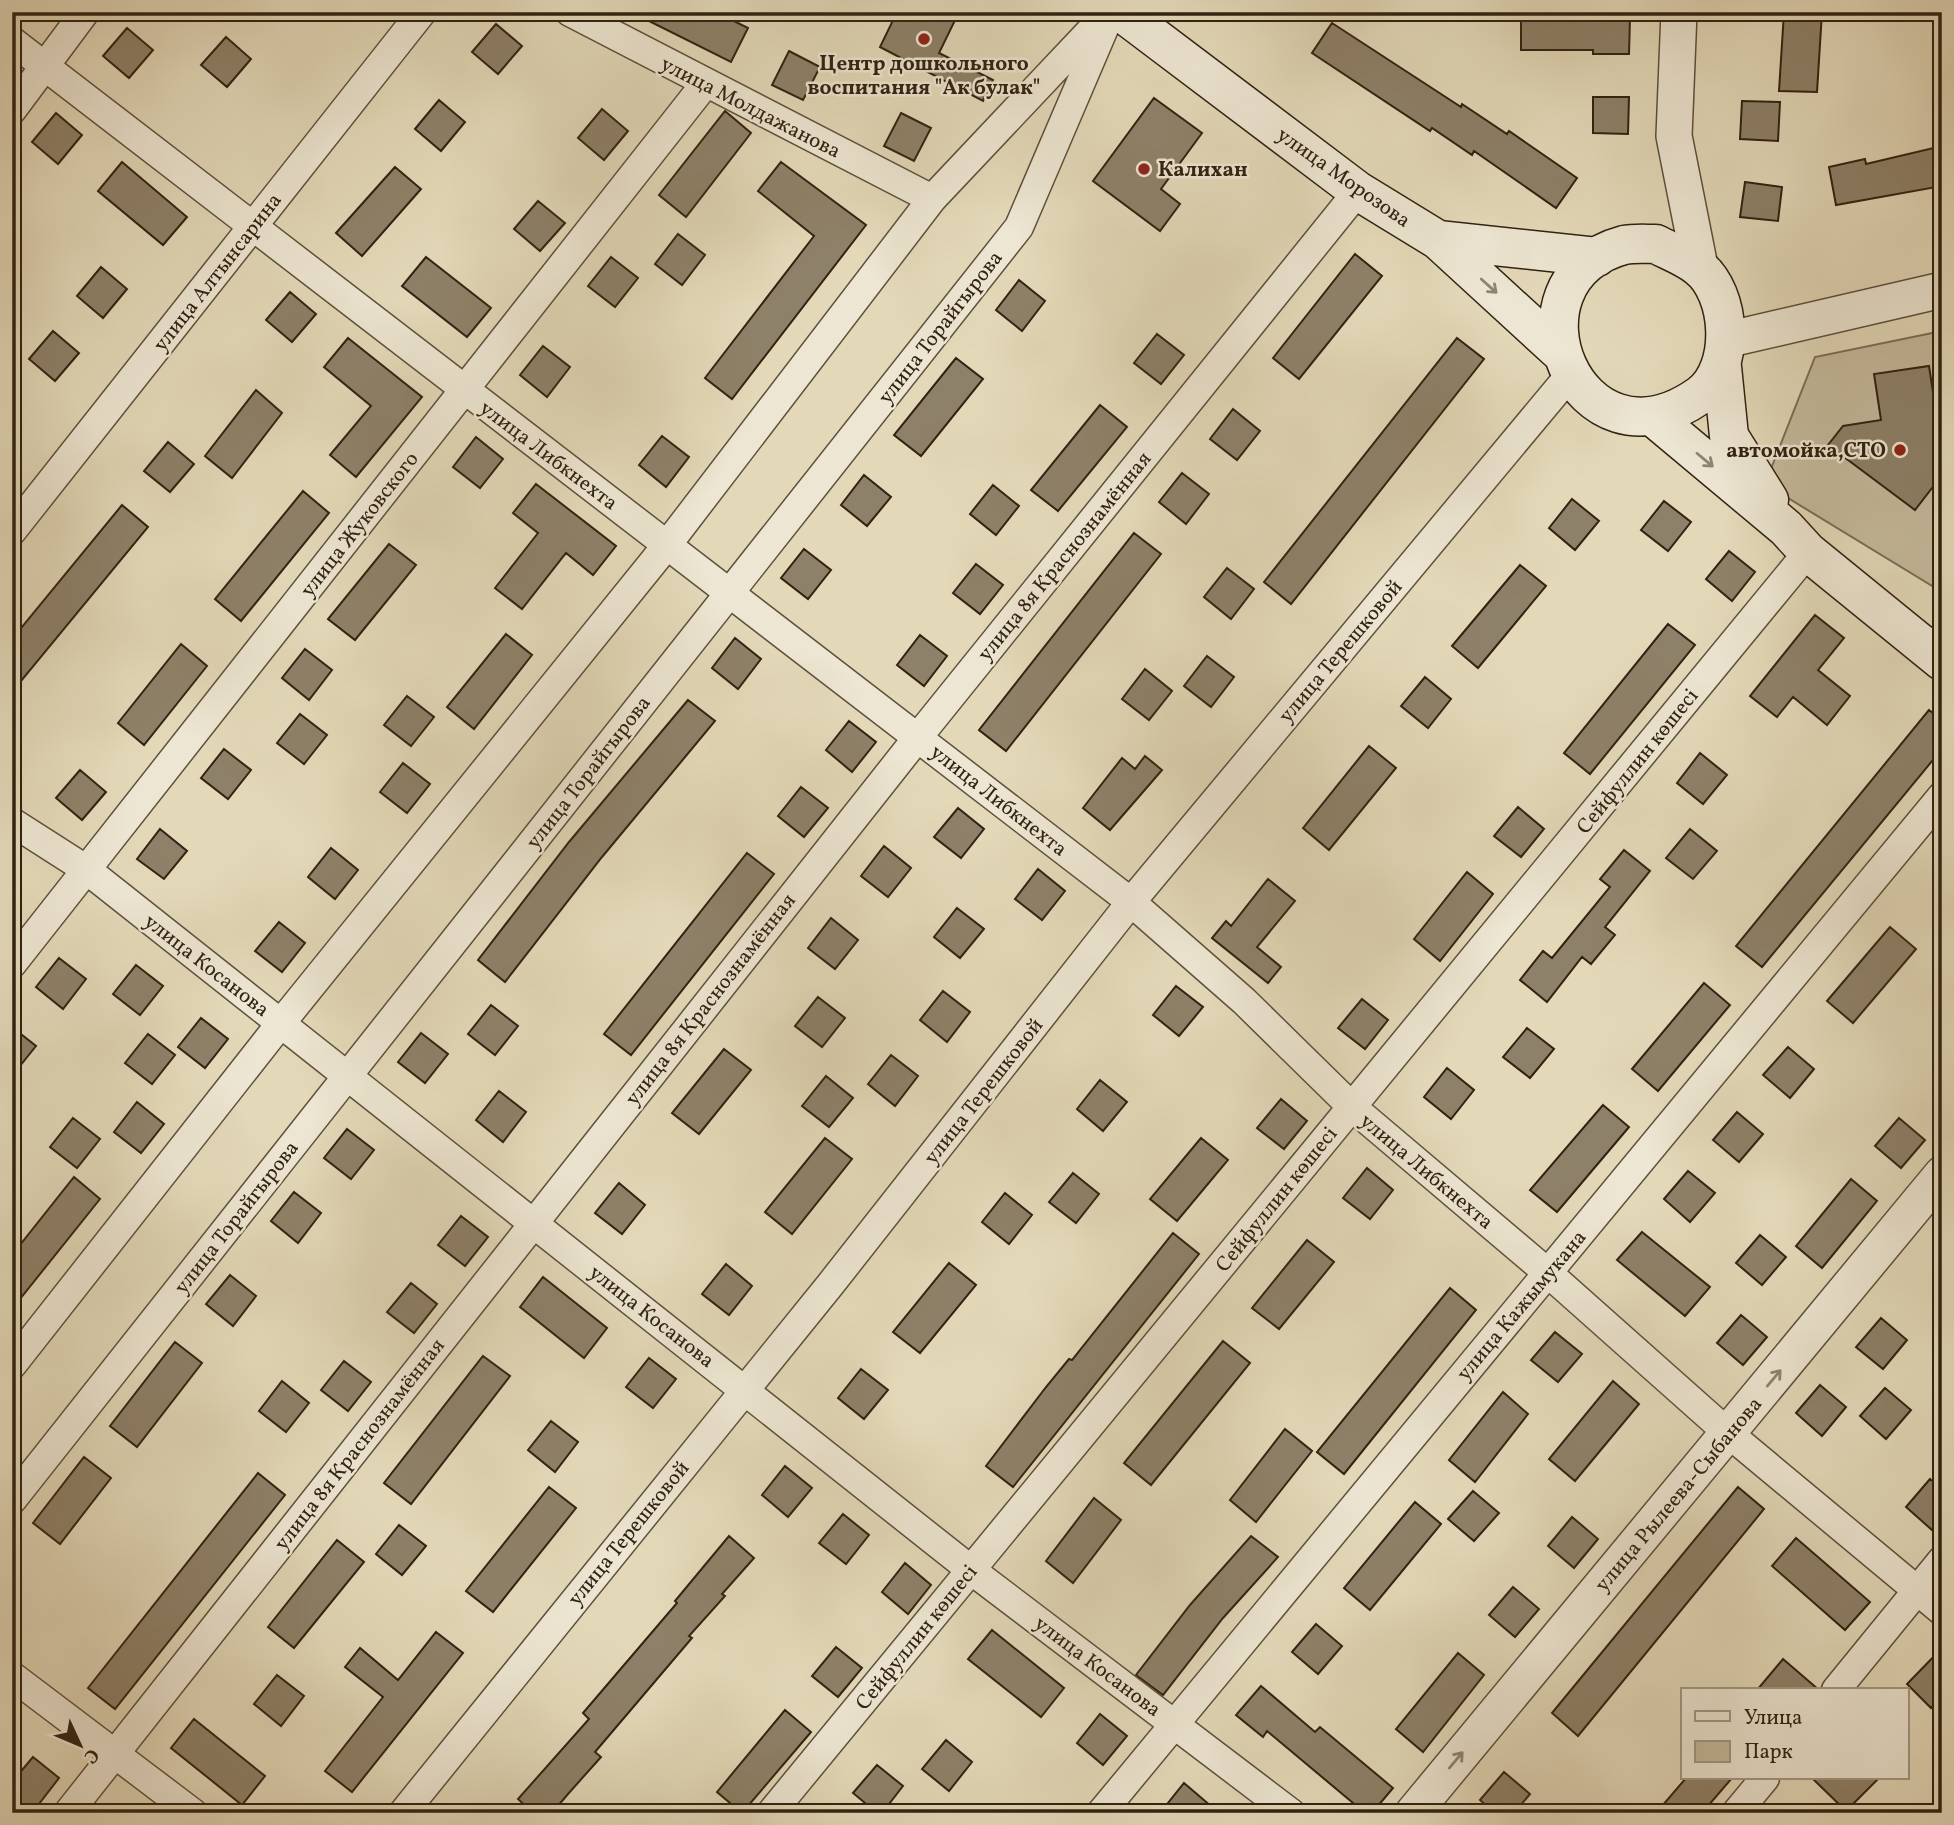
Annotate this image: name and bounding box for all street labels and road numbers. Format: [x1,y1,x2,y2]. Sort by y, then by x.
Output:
street label: улица Молдажанова [655,50,845,166]
street label: улица Морозова [1270,121,1416,235]
street label: улица Алтынсарина [147,187,289,358]
street label: улица Торайгырова [872,245,1010,411]
street label: улица Либкнехта [473,394,623,518]
street label: улица Жуковского [294,446,426,604]
street label: улица 8я Краснознамённая [971,446,1159,668]
street label: улица Терешковой [1273,574,1410,730]
street label: Сейфуллин көшесі [1570,683,1706,841]
street label: улица Торайгырова [520,690,658,856]
street label: улица Либкнехта [923,738,1073,864]
street label: улица 8я Краснознамённая [619,888,803,1112]
street label: улица Косанова [137,908,275,1024]
street label: улица Терешковой [918,1012,1051,1171]
street label: улица Либкнехта [1353,1107,1499,1237]
street label: Сейфуллин көшесі [1209,1121,1345,1279]
street label: улица Торайгырова [168,1135,306,1301]
street label: улица Кажымукана [1450,1224,1594,1388]
street label: улица Косанова [582,1259,720,1375]
street label: улица 8я Краснознамённая [268,1333,452,1557]
street label: улица Рылеева-Сыбанова [1589,1391,1770,1599]
street label: улица Терешковой [562,1455,697,1613]
street label: Сейфуллин көшесі [849,1559,985,1717]
street label: улица Косанова [1028,1610,1167,1725]

